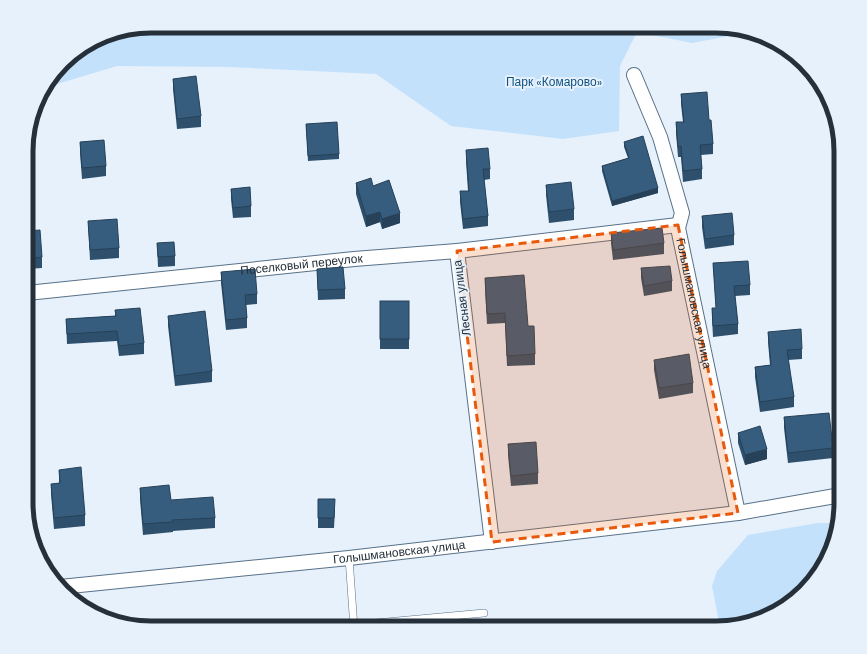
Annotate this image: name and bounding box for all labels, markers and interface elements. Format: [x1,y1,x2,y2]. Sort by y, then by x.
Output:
park label: Парк «Комарово» [506,74,602,90]
street label: Голышмановская улица [672,237,715,370]
street label: Поселковый переулок [240,250,364,279]
street label: Лесная улица [449,259,475,337]
street label: Голышмановская улица [332,537,466,568]

